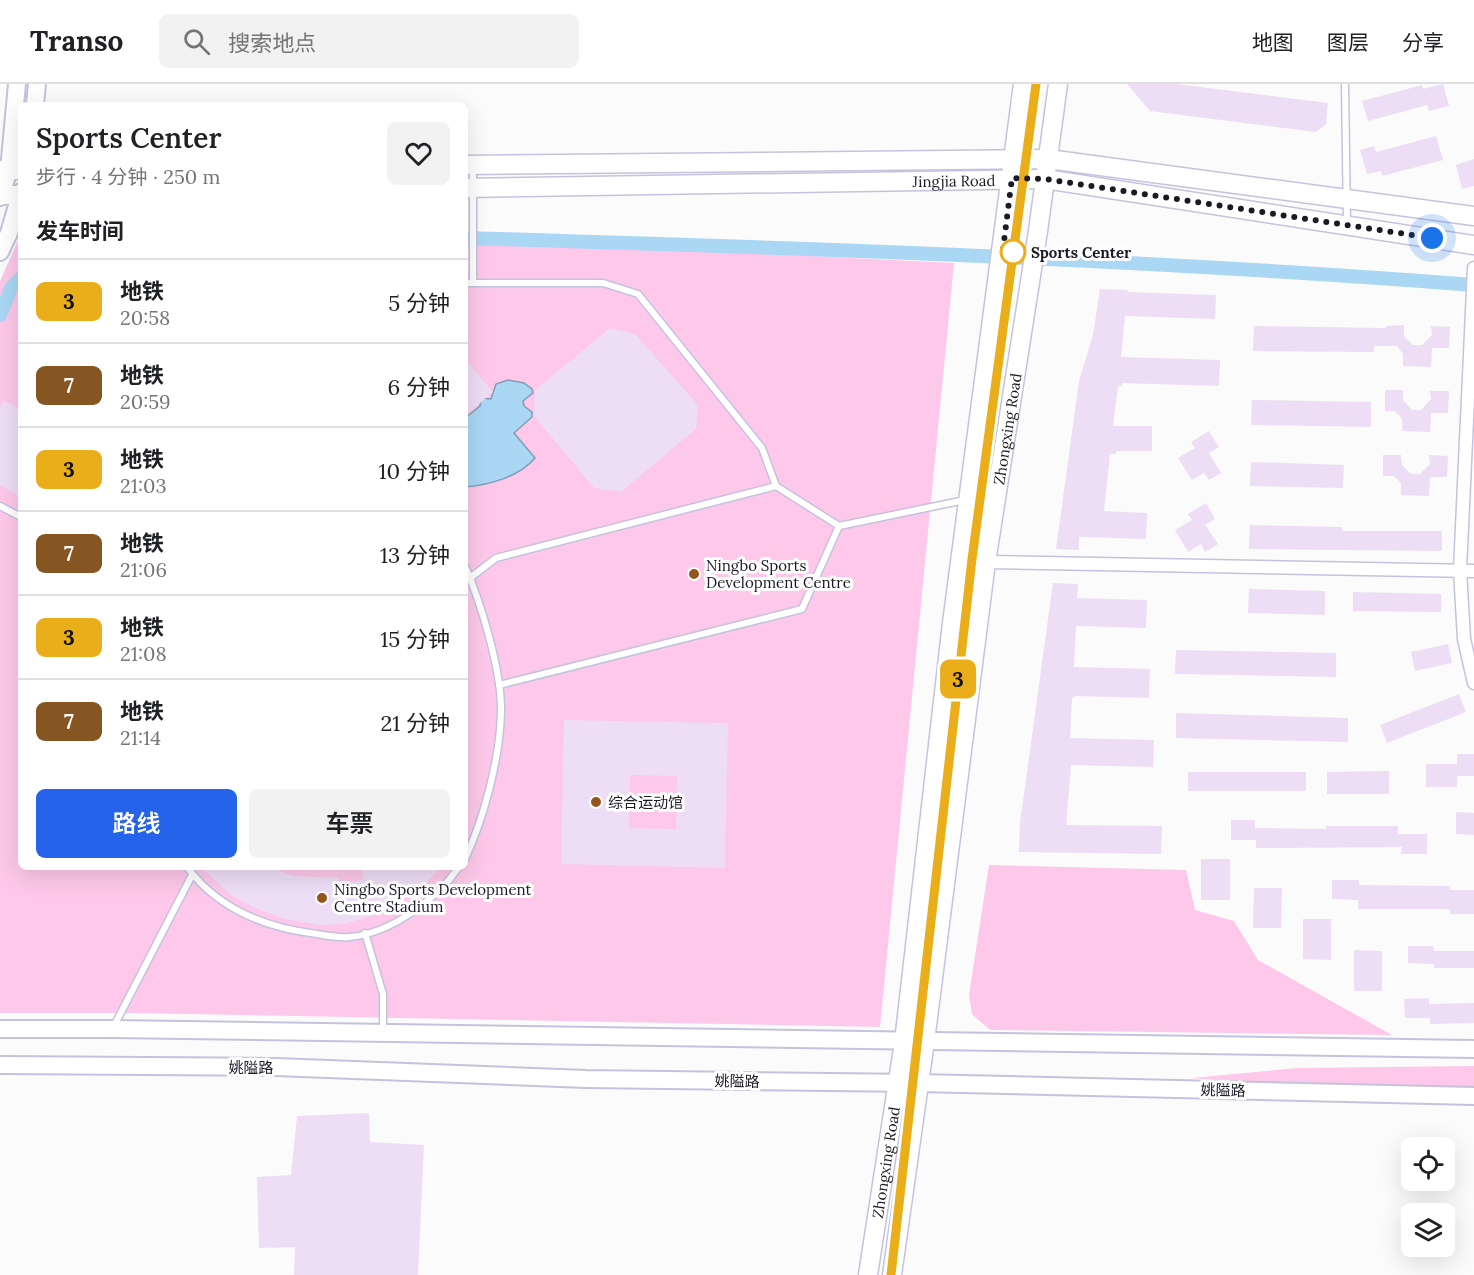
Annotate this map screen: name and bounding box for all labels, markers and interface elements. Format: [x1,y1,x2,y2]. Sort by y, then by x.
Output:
search box [159,14,579,68]
text: Transo [30,23,123,59]
icon: search [180,25,213,58]
text: 搜索地点 [228,29,316,57]
text: 地图 [1252,29,1294,56]
text: 图层 [1327,29,1369,56]
text: 分享 [1402,29,1444,56]
text: Sports Center [36,120,221,156]
button: heart [387,122,450,185]
text: 步行 · 4 分钟 · 250 m [36,164,220,189]
street label: Jingjia Road [911,170,996,191]
text: 发车时间 [36,217,124,245]
your location [1417,223,1447,253]
marker: Sports Center [1000,239,1026,265]
place label: Sports Center [1031,243,1132,262]
text: 地铁 [120,277,164,305]
text: 3 [63,288,75,315]
text: 5 分钟 [388,289,450,317]
text: 20:58 [120,305,170,330]
text: 地铁 [120,361,164,389]
text: 7 [64,372,74,399]
street label: Zhongxing Road [989,372,1025,486]
text: 6 分钟 [387,373,450,401]
text: 20:59 [120,389,171,414]
text: 地铁 [120,445,164,473]
text: 3 [63,456,75,483]
text: 10 分钟 [379,457,450,485]
text: 21:03 [120,473,167,498]
text: 地铁 [120,529,164,557]
text: 7 [64,540,74,567]
text: 13 分钟 [380,541,450,569]
place label: Ningbo Sports Development Centre [706,556,851,592]
text: 21:06 [120,557,167,582]
marker: Ningbo Sports Development Centre [687,567,701,581]
text: 地铁 [120,613,164,641]
text: 3 [63,624,75,651]
text: 15 分钟 [380,625,450,653]
text: 21:08 [120,641,167,666]
line badge: 3 [938,660,978,698]
text: 3 [952,666,964,693]
text: 地铁 [120,697,164,725]
text: 7 [64,708,74,735]
text: 21 分钟 [380,709,450,737]
text: 21:14 [120,725,161,750]
button: 路线 [36,789,237,858]
button: 车票 [249,789,450,858]
place label: 综合运动馆 [608,793,683,812]
marker: 综合运动馆 [589,795,603,809]
place label: Ningbo Sports Development Centre Stadium [334,880,531,916]
marker: Ningbo Sports Development Centre Stadium [315,891,329,905]
street label: 姚隘路 [228,1058,274,1077]
street label: 姚隘路 [714,1071,760,1091]
street label: 姚隘路 [1200,1080,1246,1100]
street label: Zhongxing Road [867,1105,903,1219]
map controls [1401,1137,1455,1257]
button: locate [1401,1137,1455,1191]
button: layers [1401,1203,1455,1257]

